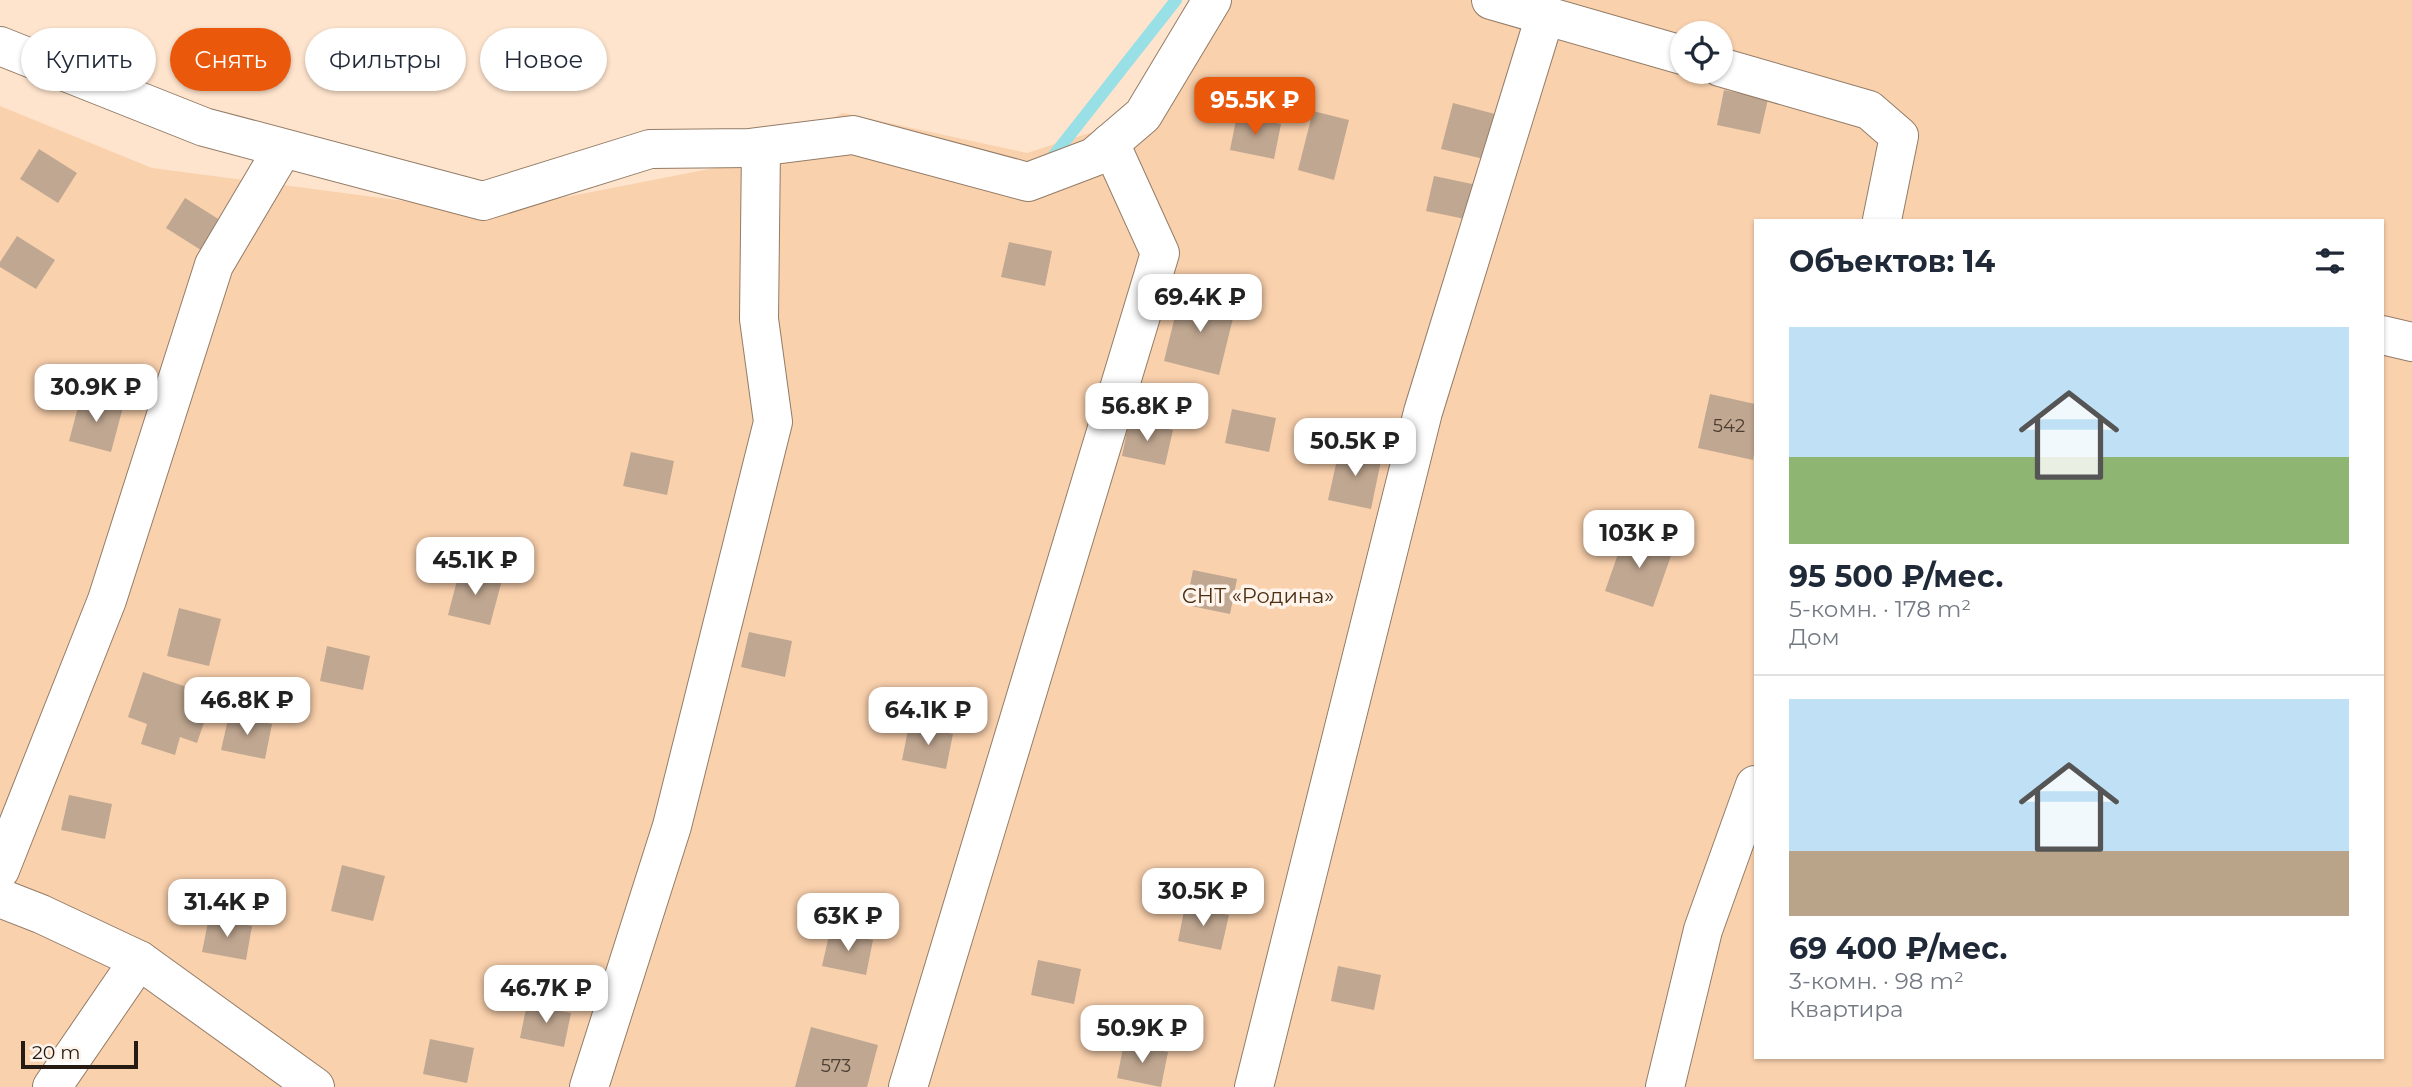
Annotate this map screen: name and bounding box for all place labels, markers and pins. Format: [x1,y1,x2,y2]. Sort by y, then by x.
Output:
pin: 95.5K ₽ [1190,78,1320,137]
pin: 69.4K ₽ [1135,274,1265,334]
pin: 30.9K ₽ [31,364,161,424]
pin: 56.8K ₽ [1082,384,1212,443]
pin: 50.5K ₽ [1290,419,1420,478]
pin: 103K ₽ [1582,510,1696,570]
pin: 45.1K ₽ [410,538,540,597]
pin: 46.8K ₽ [182,678,312,737]
pin: 64.1K ₽ [863,688,993,747]
pin: 30.5K ₽ [1138,869,1268,928]
pin: 31.4K ₽ [162,880,292,939]
pin: 63K ₽ [799,894,897,953]
pin: 46.7K ₽ [481,965,611,1025]
pin: 50.9K ₽ [1077,1006,1207,1065]

